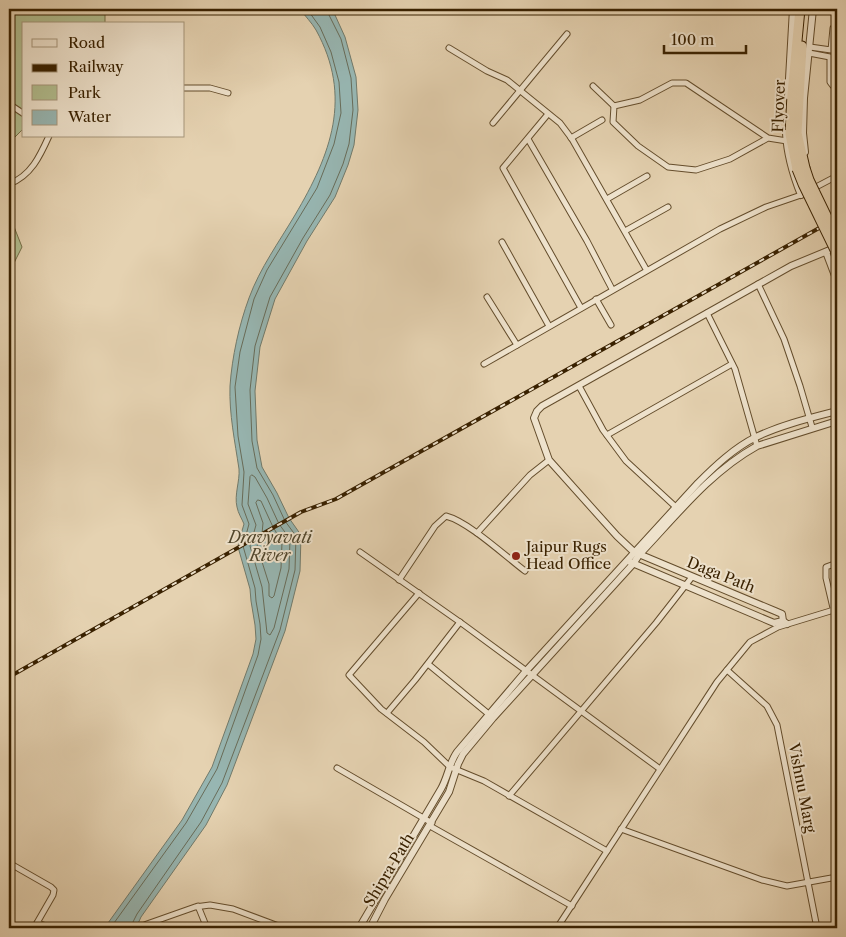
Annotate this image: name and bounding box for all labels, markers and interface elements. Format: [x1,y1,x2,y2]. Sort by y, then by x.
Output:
legend [22,22,185,138]
scale bar [664,22,746,54]
text: 100 m [671,30,714,49]
text: Road [68,33,105,52]
text: Railway [68,57,124,76]
street label: Flyover [768,78,789,133]
text: Park [68,83,102,102]
text: Water [67,107,112,126]
water label: Dravyavati River [226,527,313,565]
place label: Jaipur Rugs Head Office [524,537,611,573]
marker: Jaipur Rugs Head Office [510,550,522,562]
street label: Daga Path [684,552,759,597]
street label: Vishnu Marg [784,740,821,834]
street label: Shipra Path [359,829,418,910]

